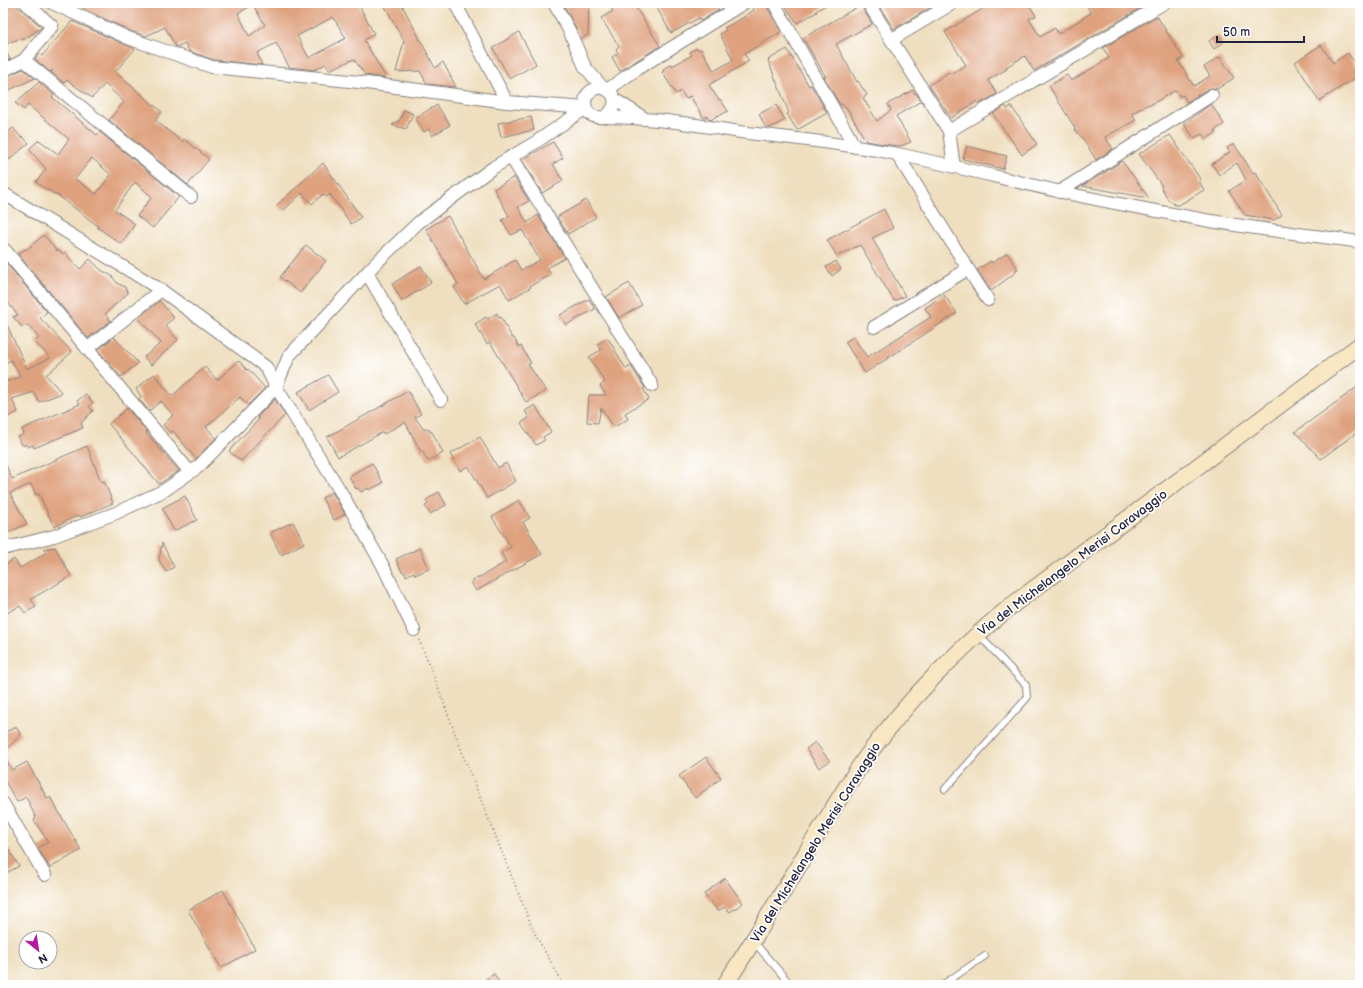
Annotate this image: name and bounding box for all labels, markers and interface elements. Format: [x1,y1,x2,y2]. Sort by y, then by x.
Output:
scale bar [1217,18,1304,44]
text: 50 m [1223,25,1250,40]
street label: Via del Michelangelo Merisi Caravaggio [975,486,1170,639]
street label: Via del Michelangelo Merisi Caravaggio [747,739,884,946]
north arrow [18,930,58,970]
text: N [36,951,50,966]

